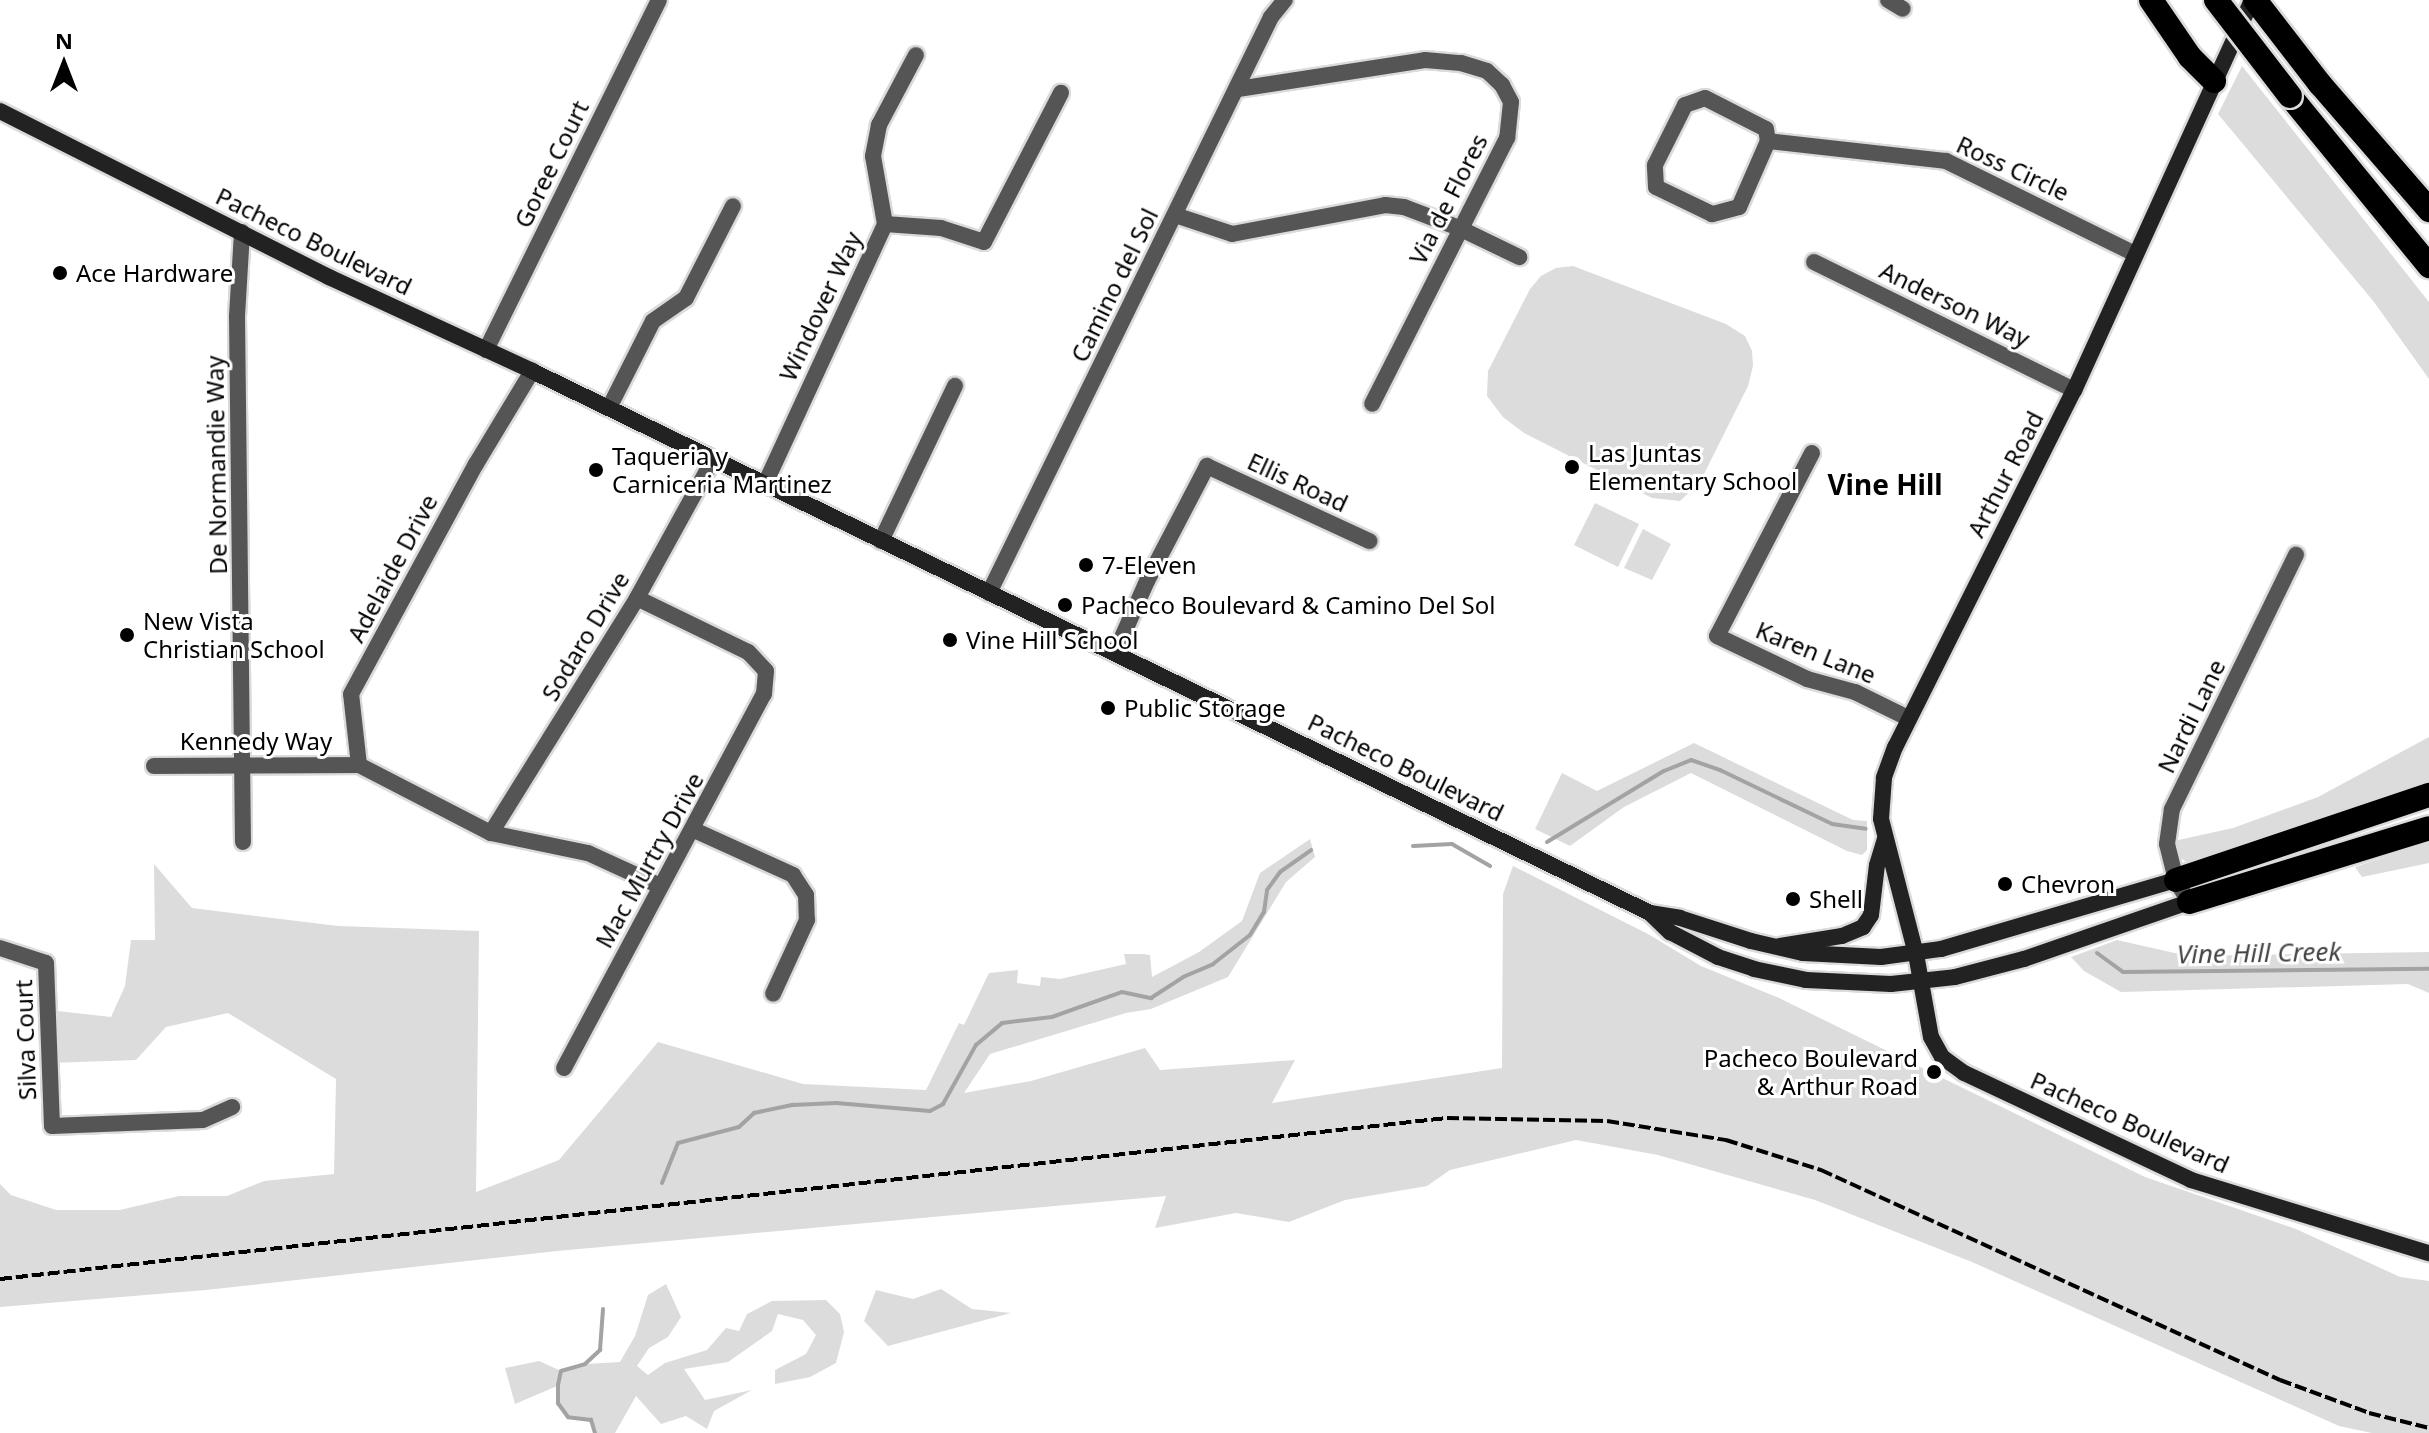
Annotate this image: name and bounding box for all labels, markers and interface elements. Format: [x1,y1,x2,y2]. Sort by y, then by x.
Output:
north arrow [24,24,104,104]
text: N [55,25,73,55]
street label: Goree Court [508,96,594,232]
street label: Via de Flores [1403,129,1493,269]
street label: Ross Circle [1952,129,2074,207]
street label: Pacheco Boulevard [211,181,417,301]
street label: Camino del Sol [1064,203,1164,367]
street label: Windover Way [773,227,867,385]
street label: Anderson Way [1875,255,2035,353]
place label: Ace Hardware [76,259,233,287]
marker: Ace Hardware [51,264,69,282]
street label: De Normandie Way [200,355,232,575]
street label: Arthur Road [1961,406,2049,542]
place label: Las Juntas Elementary School [1588,439,1797,495]
place label: Taqueria y Carniceria Martinez [612,442,832,498]
street label: Ellis Road [1243,446,1353,518]
marker: Las Juntas Elementary School [1563,458,1581,476]
marker: Taqueria y Carniceria Martinez [587,461,605,479]
district label: Vine Hill [1827,467,1943,501]
street label: Adelaide Drive [341,489,443,647]
place label: 7-Eleven [1102,551,1197,579]
marker: 7-Eleven [1077,556,1095,574]
street label: Sodaro Drive [535,566,635,706]
place label: Pacheco Boulevard & Camino Del Sol [1081,591,1495,619]
marker: Pacheco Boulevard & Camino Del Sol [1056,596,1074,614]
place label: New Vista Christian School [143,607,325,663]
street label: Karen Lane [1752,615,1880,689]
marker: New Vista Christian School [118,626,136,644]
place label: Vine Hill School [966,626,1139,654]
marker: Vine Hill School [941,631,959,649]
street label: Nardi Lane [2151,655,2231,777]
place label: Public Storage [1124,694,1286,722]
marker: Public Storage [1099,699,1117,717]
street label: Pacheco Boulevard [1303,707,1509,827]
street label: Kennedy Way [180,727,332,755]
street label: Mac Murtry Drive [589,767,709,953]
place label: Chevron [2021,870,2115,898]
marker: Chevron [1996,875,2014,893]
place label: Shell [1809,885,1863,913]
marker: Shell [1784,890,1802,908]
water label: Vine Hill Creek [2177,936,2341,970]
street label: Silva Court [9,979,41,1101]
place label: Pacheco Boulevard & Arthur Road [1704,1044,1918,1100]
marker: Pacheco Boulevard & Arthur Road [1925,1063,1943,1081]
street label: Pacheco Boulevard [2026,1065,2234,1179]

